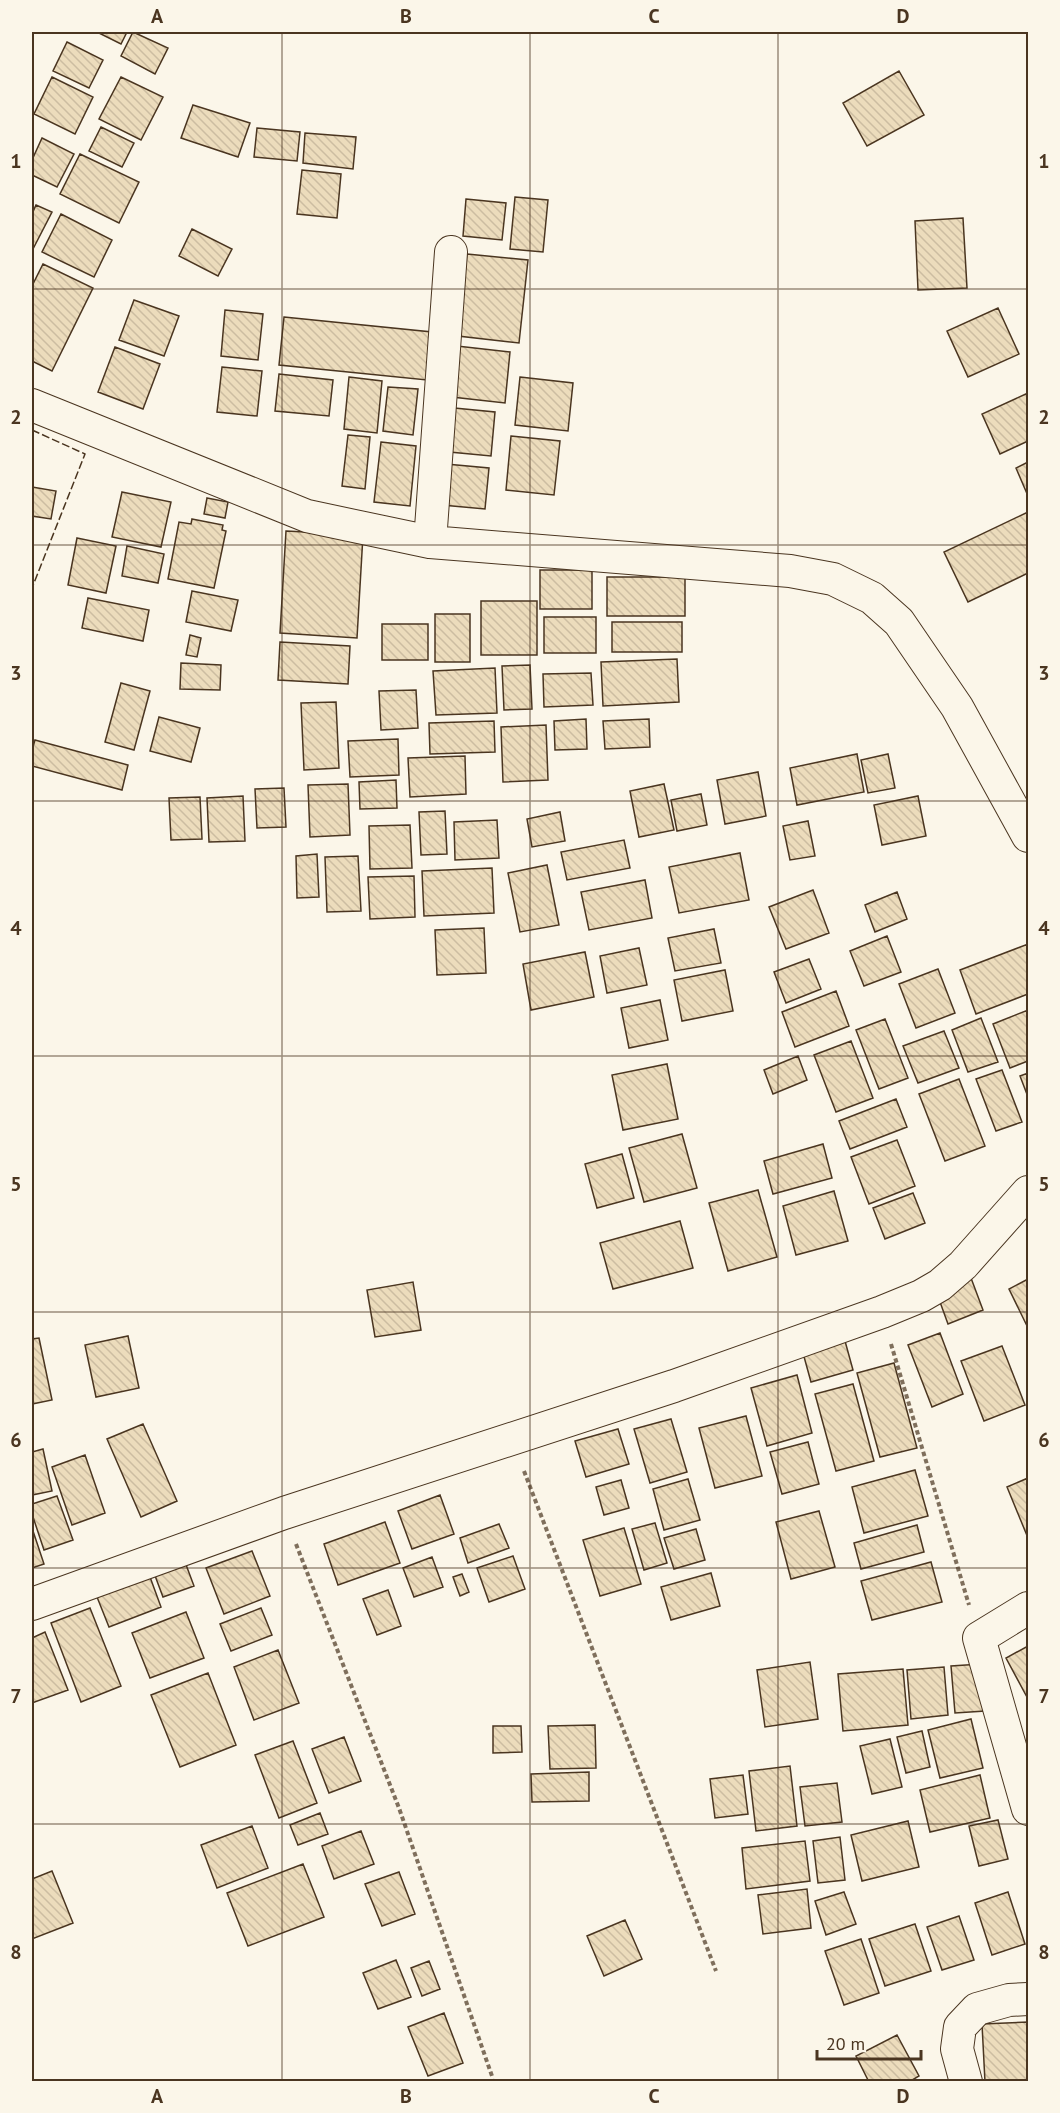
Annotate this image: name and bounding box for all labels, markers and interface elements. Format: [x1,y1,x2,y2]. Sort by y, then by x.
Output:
text: A [151,3,164,29]
text: B [400,3,412,29]
text: C [648,3,660,29]
text: D [897,3,910,29]
text: 1 [10,148,22,174]
text: 1 [1038,148,1050,174]
text: 2 [10,404,22,430]
text: 2 [1038,404,1050,430]
text: 3 [10,660,22,686]
text: 3 [1038,660,1050,686]
text: 4 [10,915,22,941]
text: 4 [1038,915,1050,941]
text: 5 [10,1171,22,1197]
text: 5 [1038,1171,1050,1197]
text: 6 [10,1427,22,1453]
text: 6 [1038,1427,1050,1453]
text: 7 [10,1683,22,1709]
text: 7 [1038,1683,1050,1709]
text: 8 [10,1939,22,1965]
text: 8 [1038,1939,1050,1965]
scale bar [817,2023,920,2061]
text: 20 m [826,2032,865,2055]
text: A [151,2083,164,2109]
text: B [400,2083,412,2109]
text: C [648,2083,660,2109]
text: D [897,2083,910,2109]

